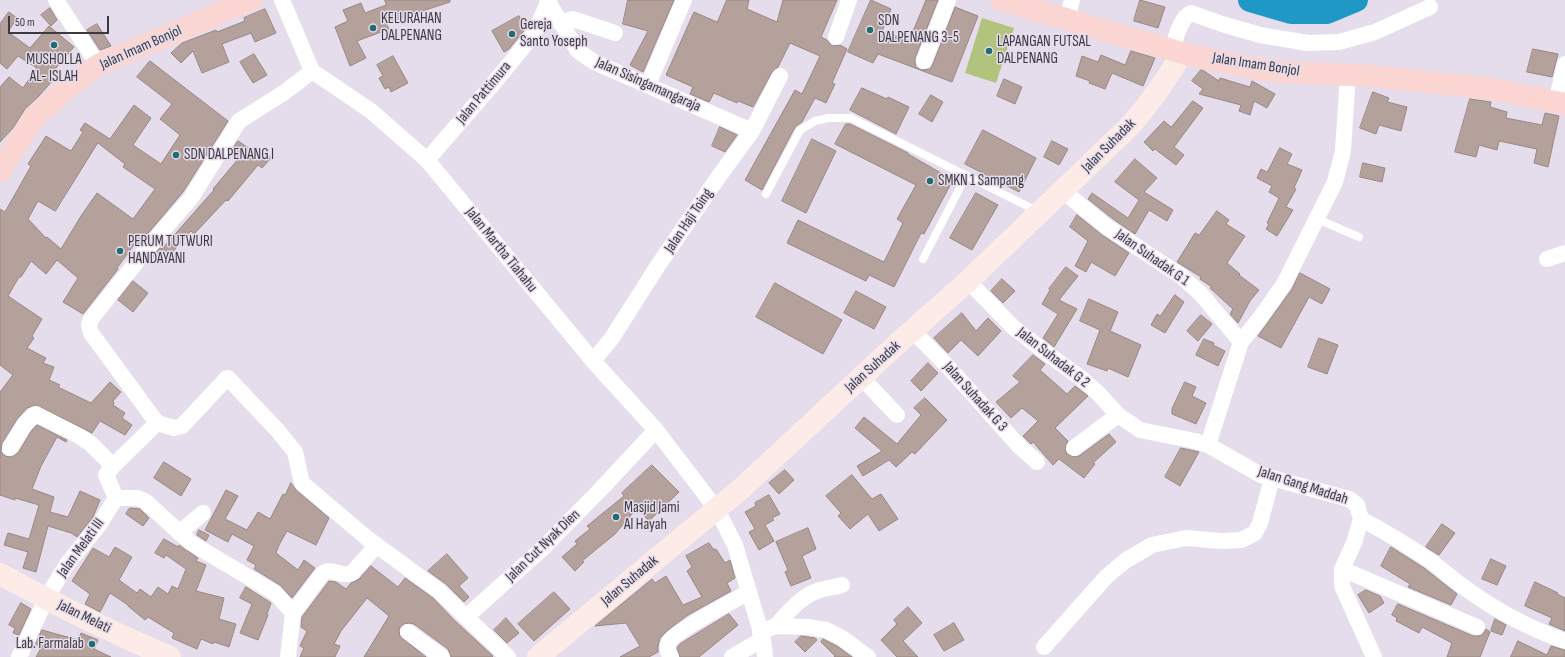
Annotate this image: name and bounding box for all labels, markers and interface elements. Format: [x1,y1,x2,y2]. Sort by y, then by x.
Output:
scale bar [10,8,111,34]
place label: KELURAHAN DALPENANG [381,10,442,45]
place label: SDN DALPENANG 3-5 [878,12,959,47]
text: 50 m [15,15,35,30]
place label: Gereja Santo Yoseph [520,16,588,51]
street label: Jalan Imam Bonjol [97,22,185,74]
marker: KELURAHAN DALPENANG [368,23,378,33]
marker: SDN DALPENANG 3-5 [865,25,875,35]
marker: Gereja Santo Yoseph [507,29,517,39]
place label: LAPANGAN FUTSAL DALPENANG [997,33,1091,68]
marker: MUSHOLLA AL- ISLAH [49,40,59,50]
marker: LAPANGAN FUTSAL DALPENANG [984,46,994,56]
street label: Jalan Imam Bonjol [1211,49,1301,81]
place label: MUSHOLLA AL- ISLAH [26,51,82,86]
street label: Jalan Sisingamangaraja [593,54,703,116]
street label: Jalan Pattimura [453,58,515,128]
street label: Jalan Suhadak [1078,115,1140,177]
place label: SDN DALPENANG I [184,146,274,164]
marker: SDN DALPENANG I [171,150,181,160]
place label: SMKN 1 Sampang [938,172,1024,190]
marker: SMKN 1 Sampang [925,176,935,186]
street label: Jalan Haji Toing [661,185,717,257]
street label: Jalan Martha Tiahahu [461,204,541,296]
street label: Jalan Suhadak G 1 [1111,226,1193,290]
place label: PERUM TUTWURI HANDAYANI [128,233,213,268]
marker: PERUM TUTWURI HANDAYANI [115,246,125,256]
street label: Jalan Suhadak G 2 [1013,324,1093,392]
street label: Jalan Suhadak [841,337,905,397]
street label: Jalan Suhadak G 3 [939,358,1011,436]
street label: Jalan Gang Maddah [1256,463,1350,509]
place label: Masjid Jami Al Hayah [624,499,679,534]
street label: Jalan Cut Nyak Dien [502,506,584,586]
marker: Masjid Jami Al Hayah [611,512,621,522]
street label: Jalan Melati III [54,515,108,581]
street label: Jalan Suhadak [598,552,662,610]
street label: Jalan Melati [54,596,114,638]
place label: Lab. Farmalab [16,635,84,653]
marker: Lab. Farmalab [87,639,97,649]

